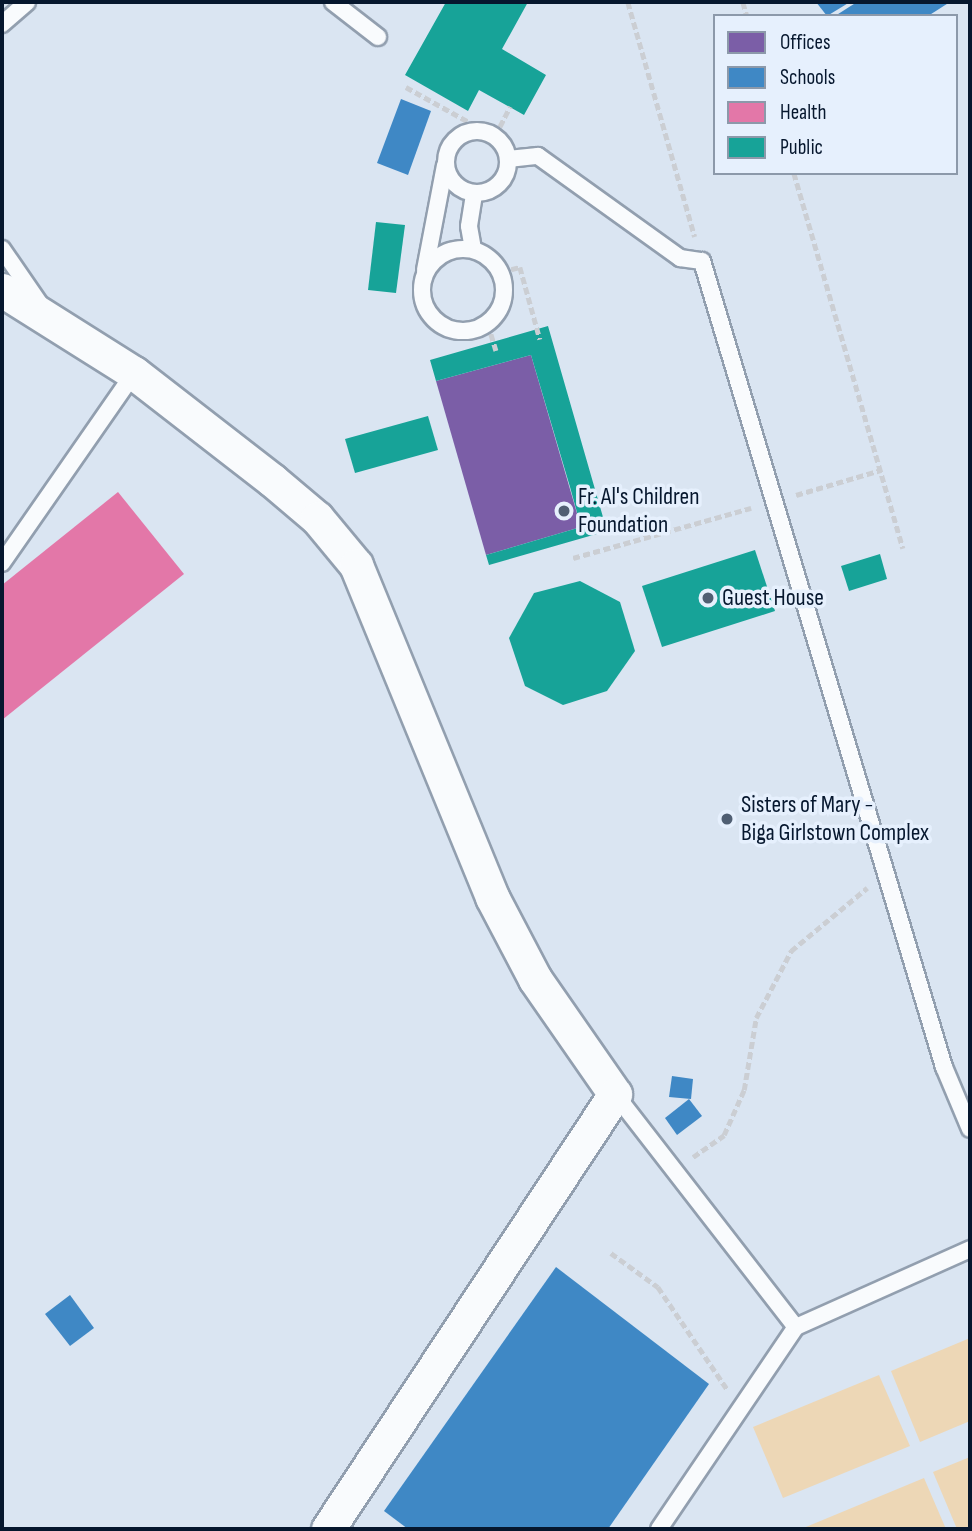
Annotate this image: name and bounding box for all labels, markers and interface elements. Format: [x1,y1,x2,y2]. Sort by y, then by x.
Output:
legend [713,14,958,175]
text: Offices [780,30,831,55]
text: Schools [780,65,835,90]
text: Health [780,100,827,125]
text: Public [780,135,823,160]
place label: Fr. Al's Children Foundation [578,483,699,539]
marker: Fr. Al's Children Foundation [556,503,572,519]
place label: Guest House [722,584,824,612]
marker: Guest House [700,590,716,606]
place label: Sisters of Mary - Biga Girlstown Complex [741,791,929,847]
marker: Sisters of Mary - Biga Girlstown Complex [719,811,735,827]

